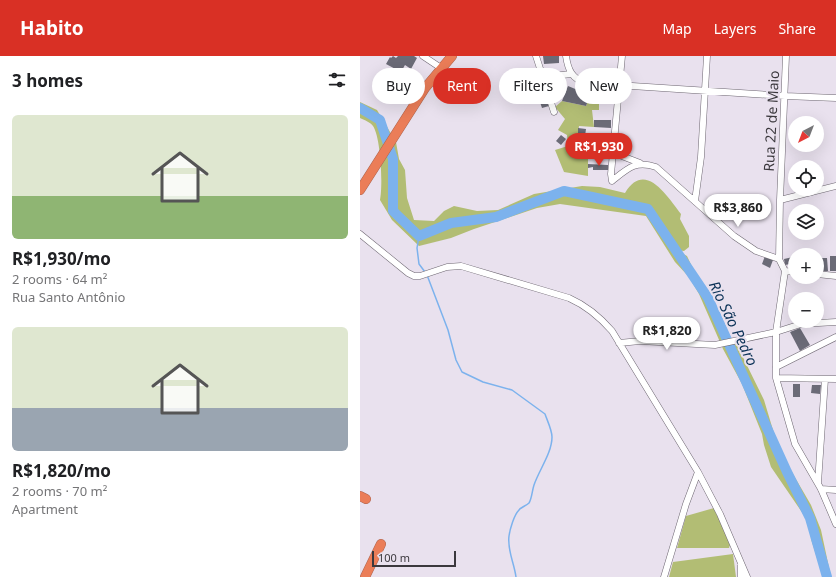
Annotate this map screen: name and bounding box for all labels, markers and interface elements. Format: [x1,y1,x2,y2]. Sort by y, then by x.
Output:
text: Habito [20,15,84,41]
text: Map [663,19,692,38]
text: Layers [714,19,756,38]
text: Share [778,19,816,38]
chip: Buy [372,68,425,104]
chip: Rent [433,68,491,104]
chip: Filters [499,68,567,104]
chip: New [575,68,632,104]
text: 3 homes [12,69,83,92]
icon: filters [326,69,348,91]
street label: Rua 22 de Maio [759,70,783,172]
north arrow [788,116,824,152]
map controls [788,116,824,328]
pin: R$1,930 [562,133,636,167]
text: R$1,930 [574,137,624,155]
icon: home [144,141,216,213]
button: locate [788,160,824,196]
pin: R$3,860 [701,194,775,228]
text: R$3,860 [713,198,763,216]
button: layers [788,204,824,240]
text: R$1,930/mo [12,247,111,270]
button: + [788,248,824,284]
text: 2 rooms · 64 m² [12,270,107,288]
water label: Rio São Pedro [705,277,763,369]
text: Rua Santo Antônio [12,288,125,306]
button: − [788,292,824,328]
pin: R$1,820 [630,317,704,351]
text: R$1,820 [642,321,692,339]
icon: home [144,353,216,425]
text: R$1,820/mo [12,459,111,482]
text: 2 rooms · 70 m² [12,482,107,500]
text: Apartment [12,500,78,518]
scale bar [372,549,456,568]
text: 100 m [378,550,410,565]

